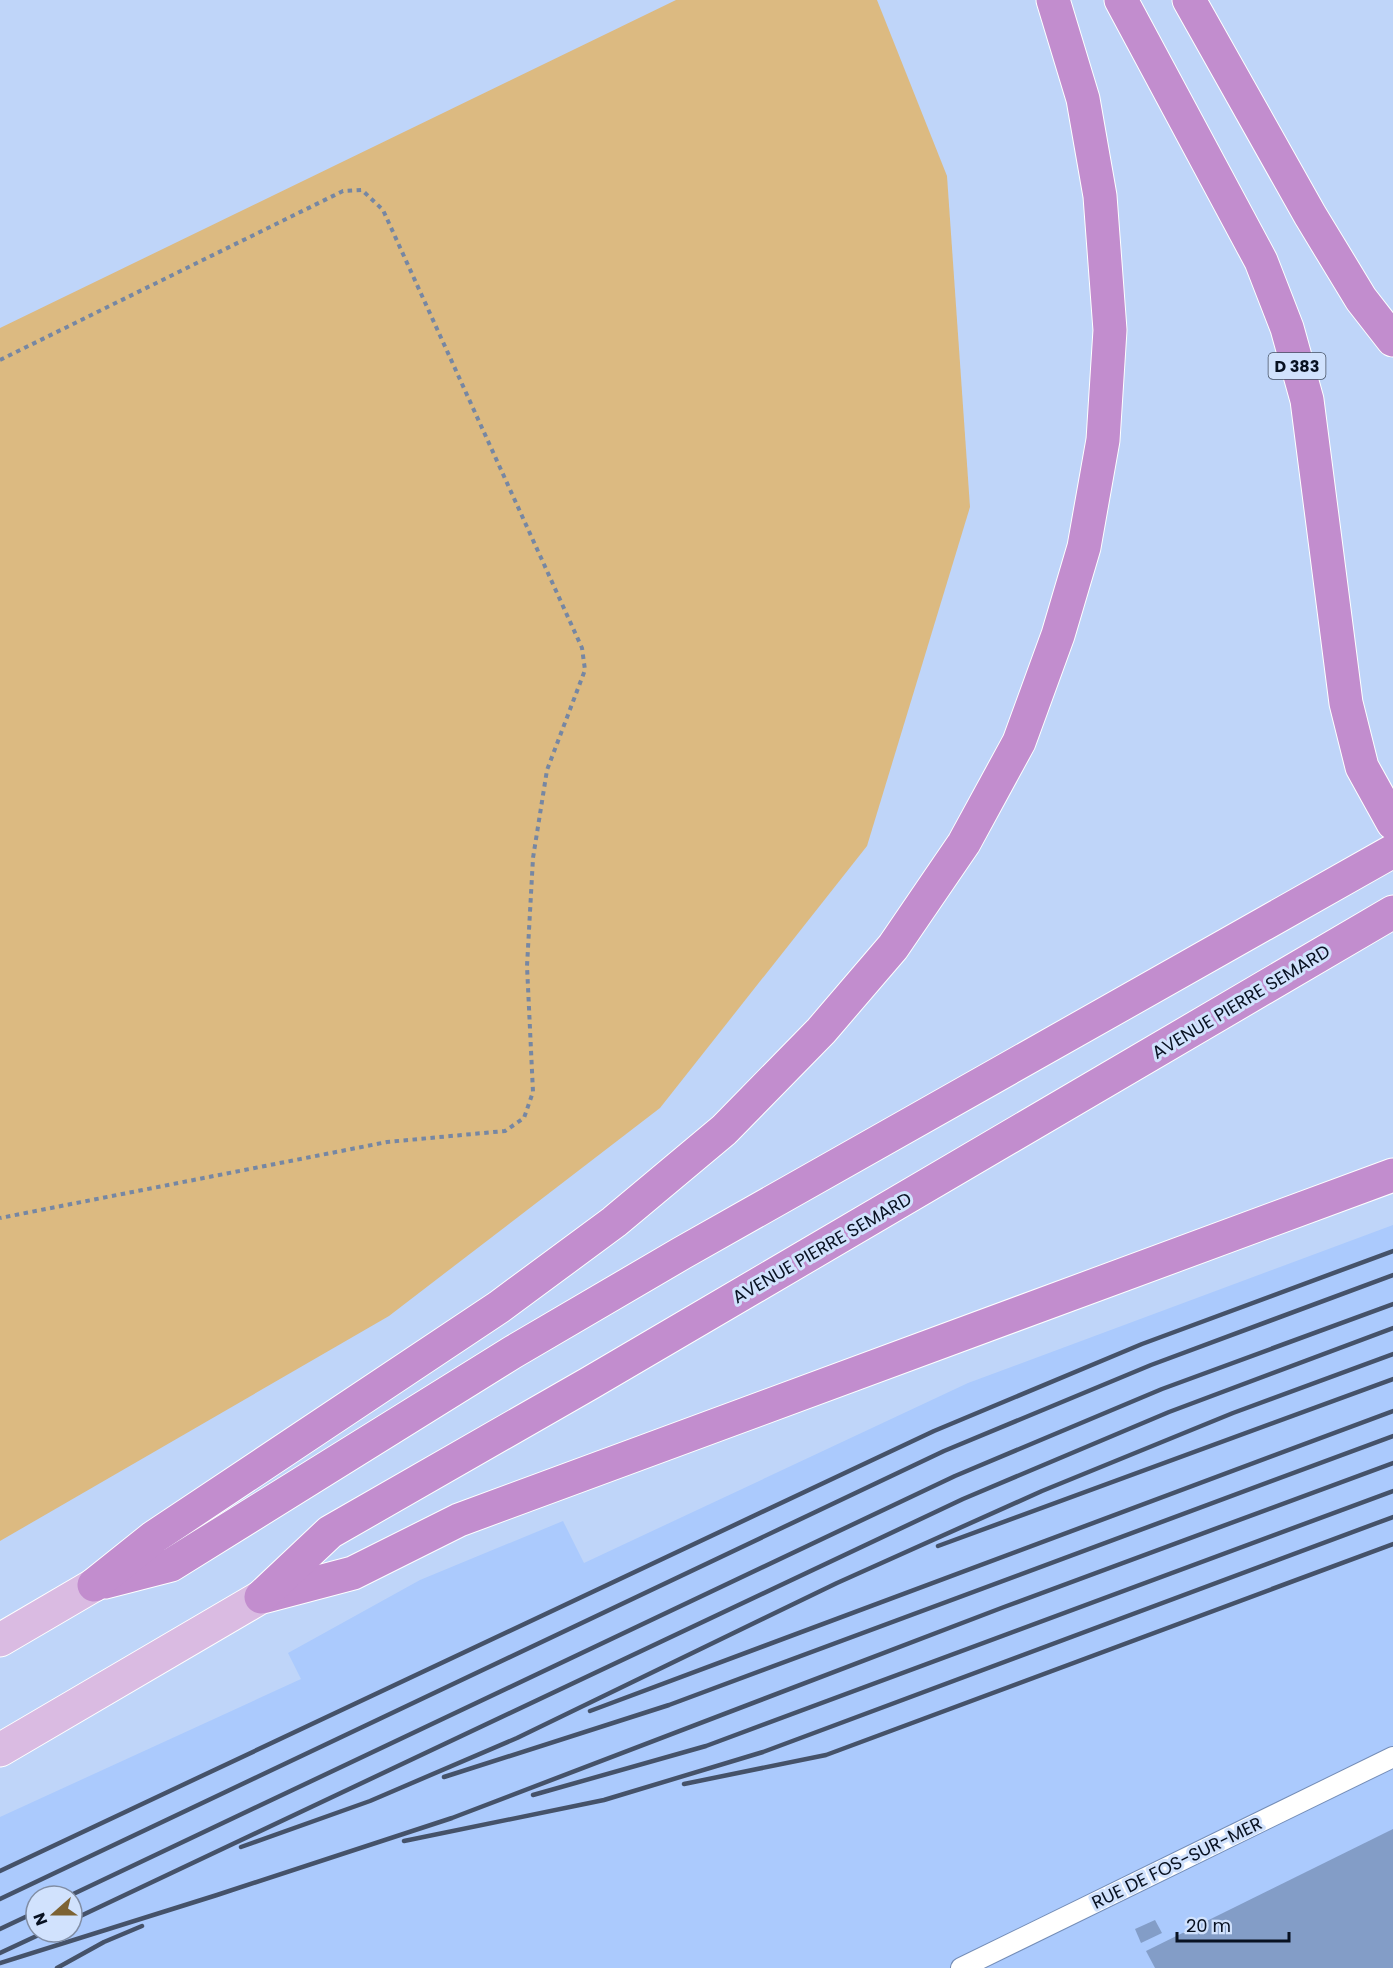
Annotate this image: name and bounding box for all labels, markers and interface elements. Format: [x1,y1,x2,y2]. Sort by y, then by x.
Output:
road number: D 383 [1268,353,1326,379]
street label: AVENUE PIERRE SEMARD [1147,938,1334,1065]
street label: AVENUE PIERRE SEMARD [727,1186,916,1309]
street label: RUE DE FOS-SUR-MER [1087,1810,1266,1915]
north arrow [24,1884,84,1944]
scale bar [1177,1905,1290,1943]
text: N [28,1909,53,1929]
text: 20 m [1186,1913,1231,1938]

